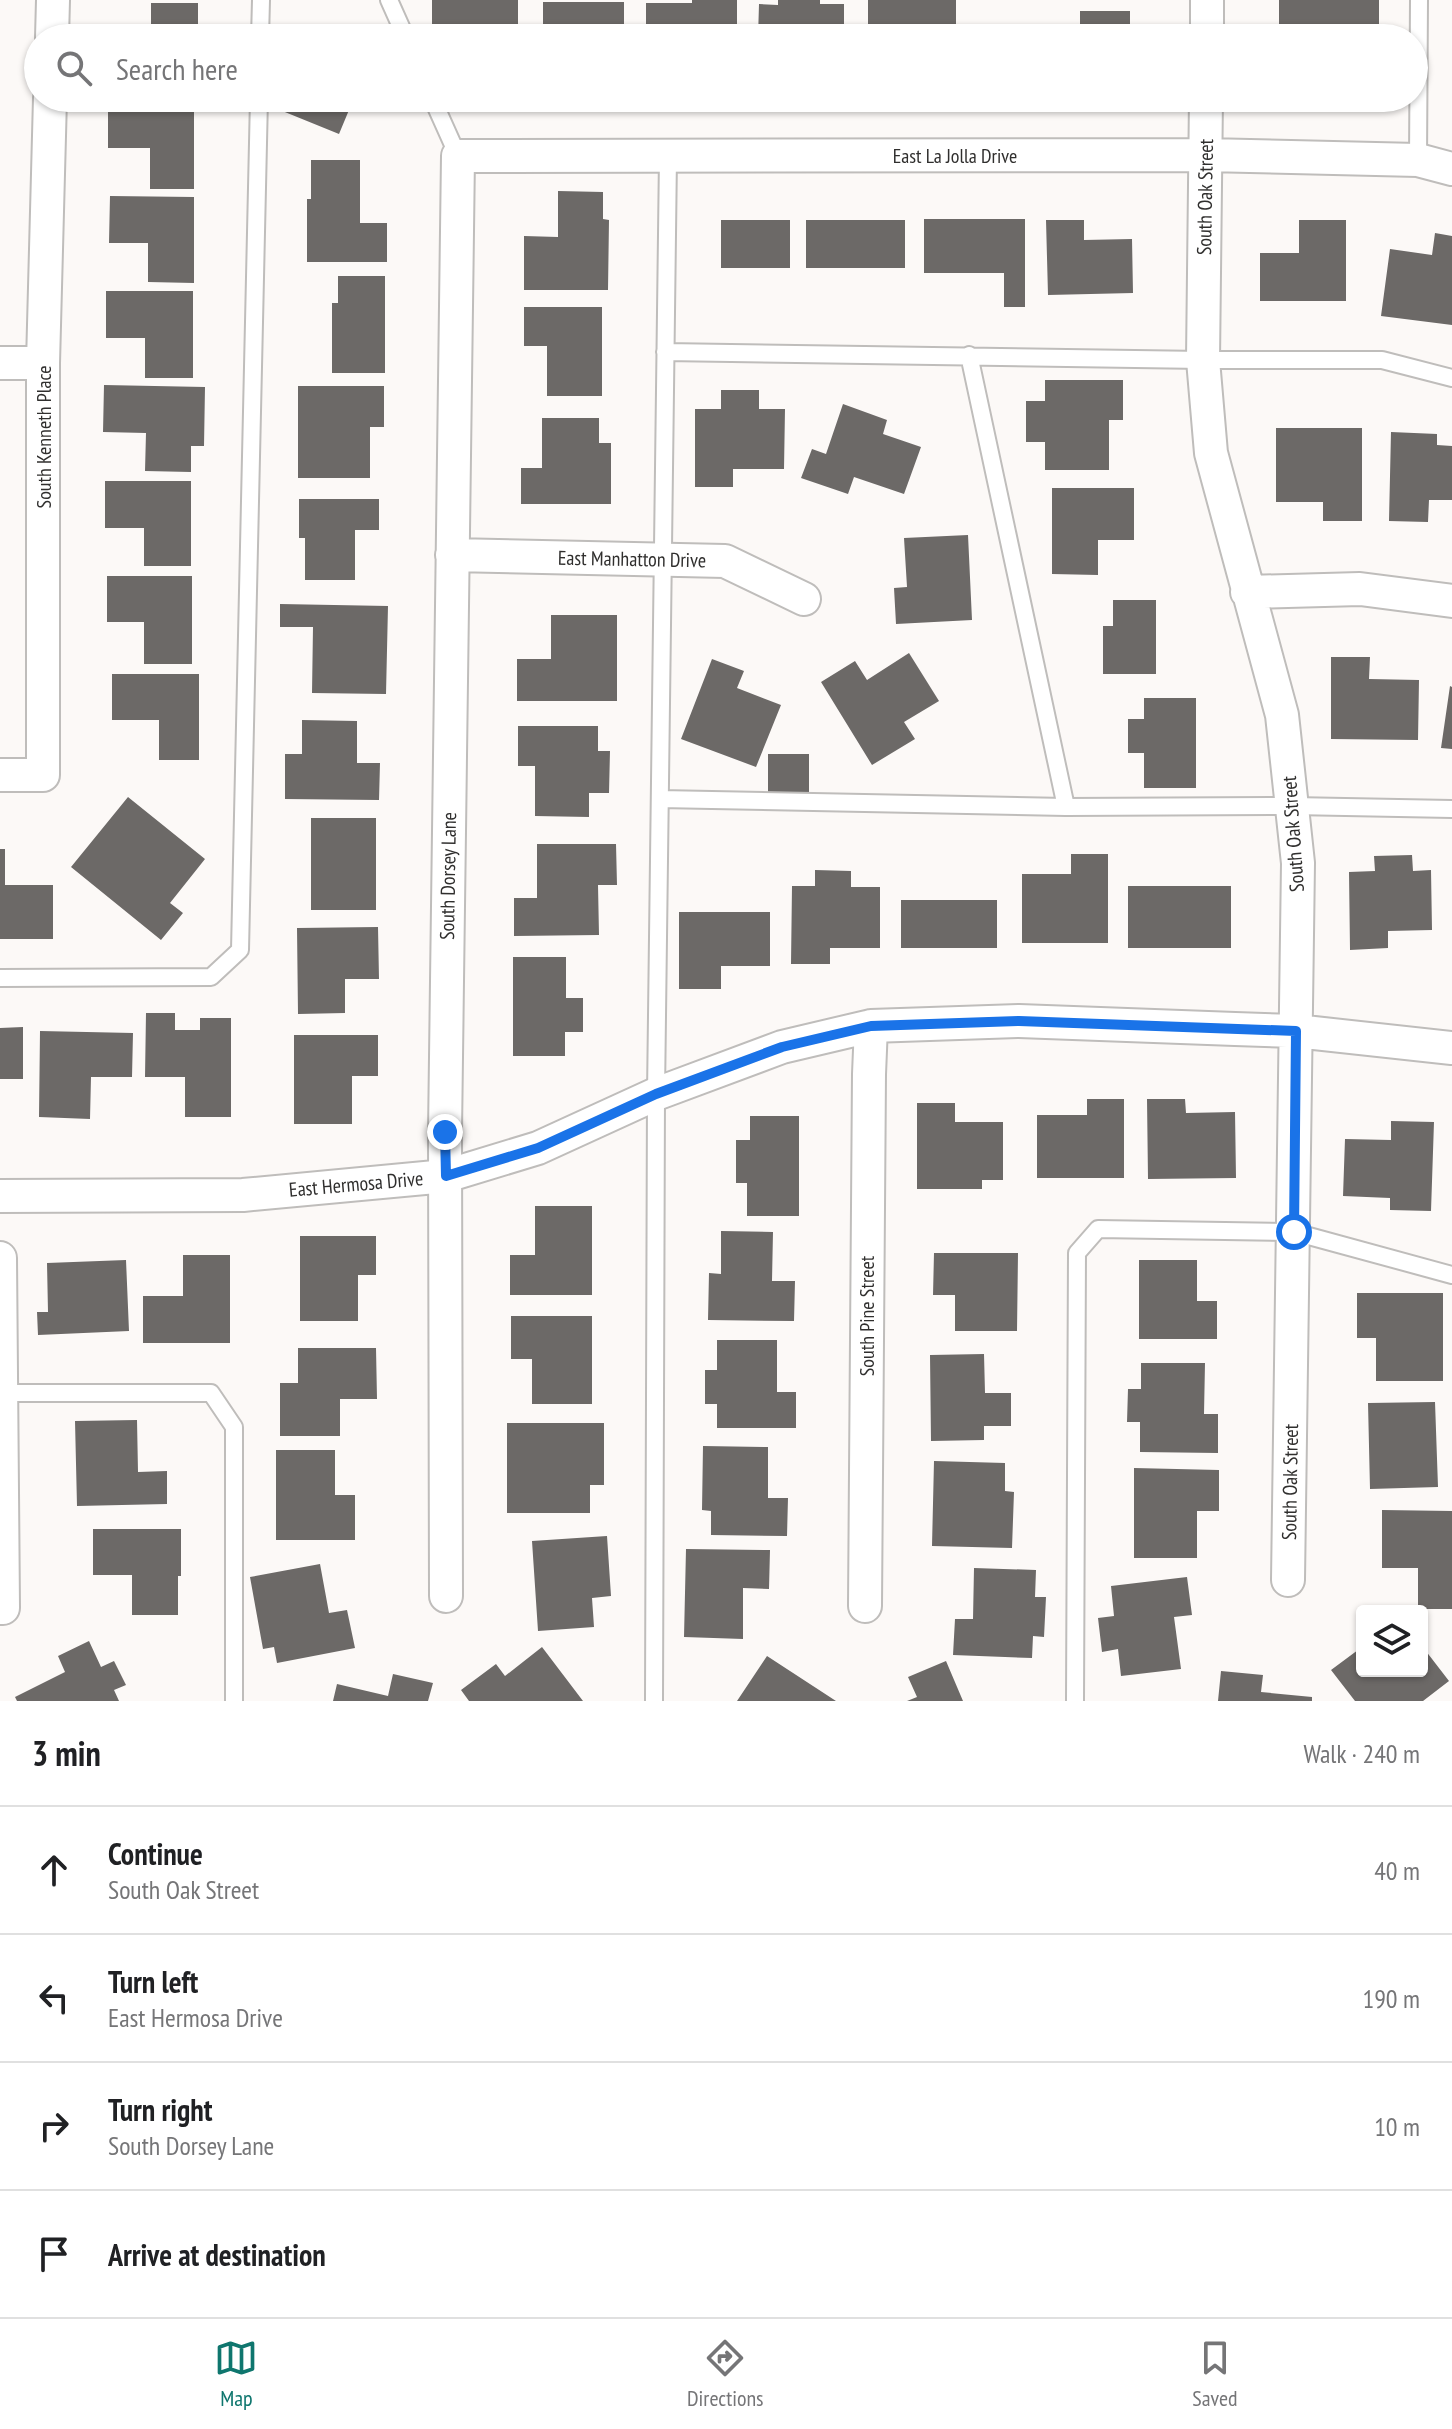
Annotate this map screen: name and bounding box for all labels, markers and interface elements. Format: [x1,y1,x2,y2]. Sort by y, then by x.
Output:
search box [24,24,1428,112]
icon: search [52,46,96,90]
text: Search here [116,49,238,88]
street label: South Oak Street [1191,138,1219,255]
street label: East La Jolla Drive [893,143,1017,169]
street label: South Kenneth Place [31,366,57,508]
street label: East Manhatton Drive [558,545,706,573]
street label: South Oak Street [1276,775,1310,893]
street label: South Dorsey Lane [434,812,462,940]
route end [427,1114,463,1150]
street label: East Hermosa Drive [288,1165,424,1203]
route start [1276,1214,1312,1250]
street label: South Pine Street [854,1255,880,1376]
street label: South Oak Street [1276,1423,1304,1540]
map controls [1356,1605,1428,1677]
button: layers [1356,1605,1428,1677]
text: 3 min [32,1731,101,1775]
text: Walk · 240 m [1303,1737,1420,1770]
text: Continue [108,1834,203,1873]
icon: ahead [32,1848,76,1892]
text: 40 m [1374,1854,1420,1887]
text: South Oak Street [108,1873,259,1906]
text: Turn left [108,1962,198,2001]
icon: left [32,1976,76,2020]
text: 190 m [1362,1982,1420,2015]
text: East Hermosa Drive [108,2001,283,2034]
text: Turn right [108,2090,212,2129]
icon: right [32,2104,76,2148]
text: 10 m [1374,2110,1420,2143]
text: South Dorsey Lane [108,2129,274,2162]
icon: arrive [32,2232,76,2276]
text: Arrive at destination [108,2235,326,2274]
tab: Map [214,2336,258,2412]
tab: Directions [687,2336,764,2412]
tab: Saved [1192,2336,1238,2412]

